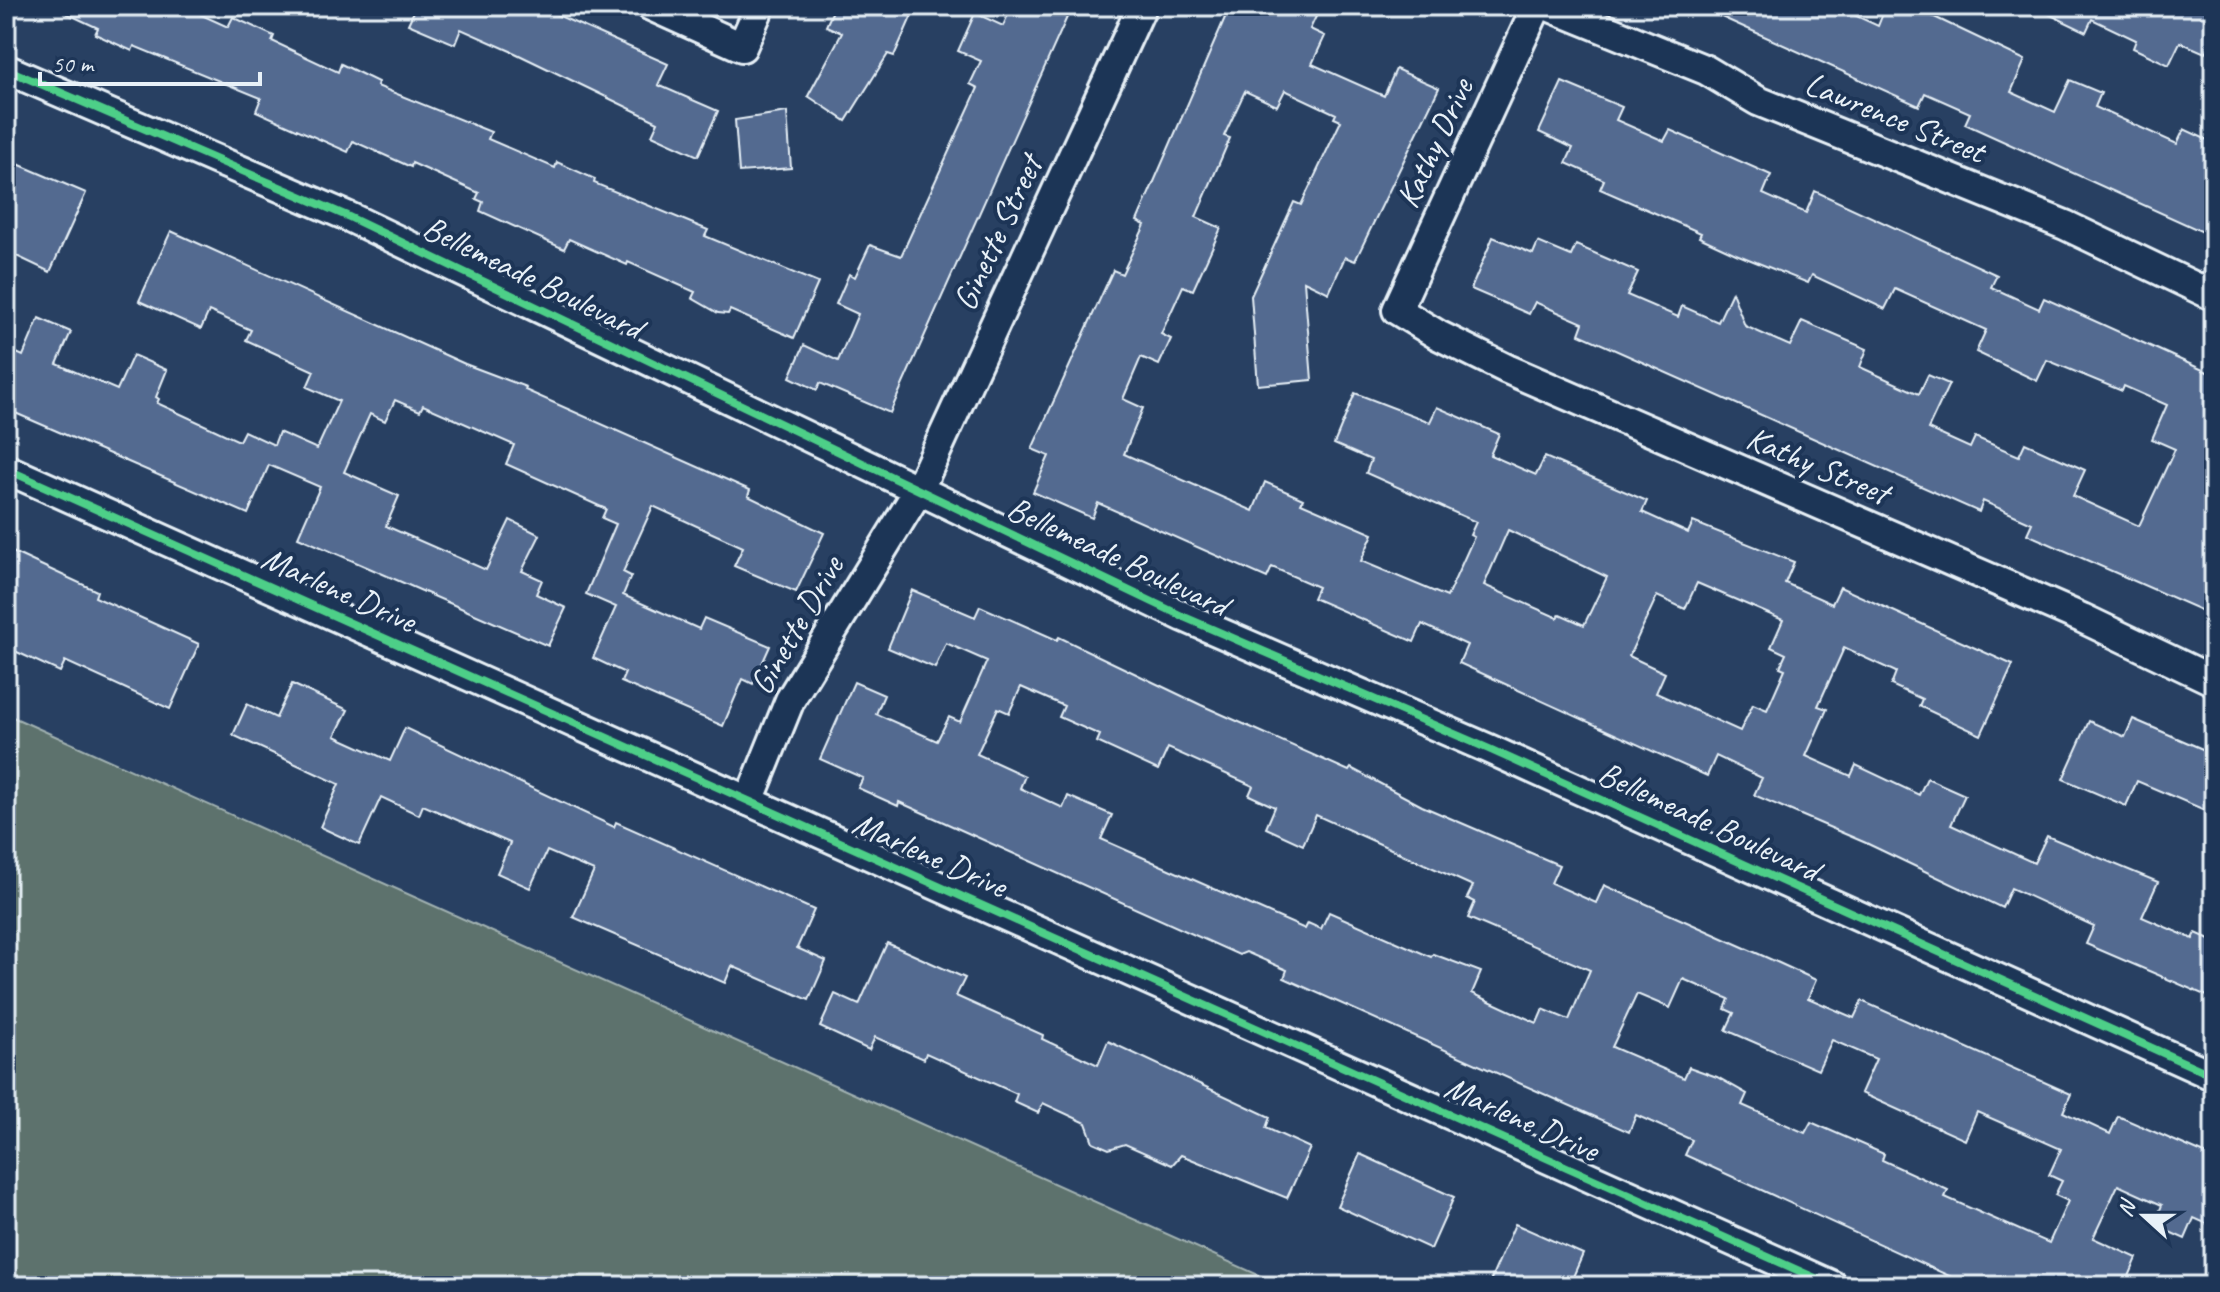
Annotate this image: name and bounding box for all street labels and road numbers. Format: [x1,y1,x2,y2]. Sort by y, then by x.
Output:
street label: Lawrence Street [1799,61,1995,174]
street label: Kathy Drive [1385,70,1483,214]
street label: Ginette Street [943,145,1053,317]
street label: Bellemeade Boulevard [416,205,655,351]
street label: Kathy Street [1740,416,1900,516]
street label: Bellemeade Boulevard [1001,486,1241,628]
street label: Marlene Drive [255,536,424,643]
street label: Ginette Drive [739,547,854,702]
street label: Bellemeade Boulevard [1592,751,1832,893]
street label: Marlene Drive [846,801,1015,908]
street label: Marlene Drive [1438,1065,1607,1172]

